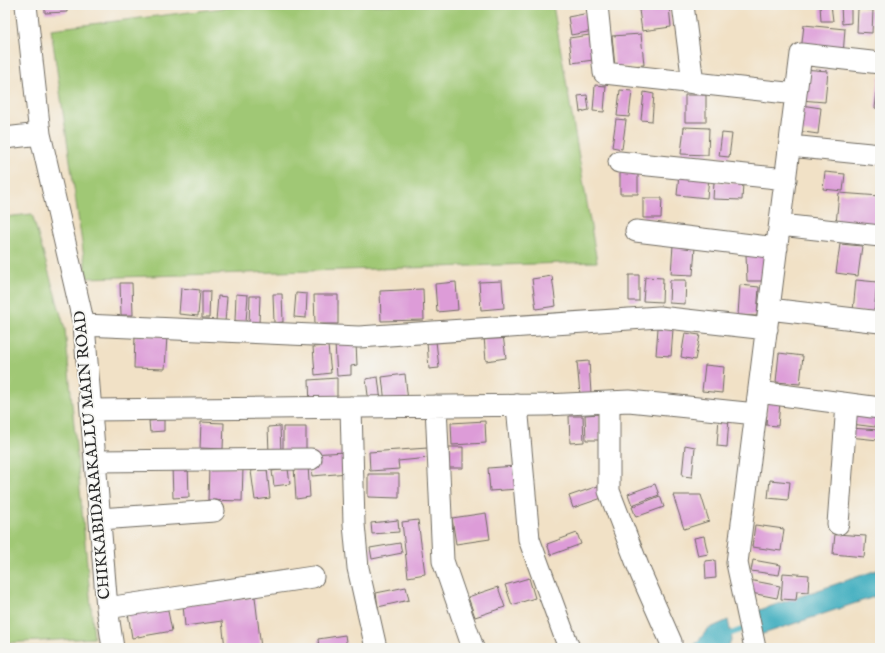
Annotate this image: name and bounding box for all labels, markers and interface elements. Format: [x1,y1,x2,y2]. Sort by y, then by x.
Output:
street label: CHIKKABIDARAKALLU MAIN ROAD [70,310,116,600]

